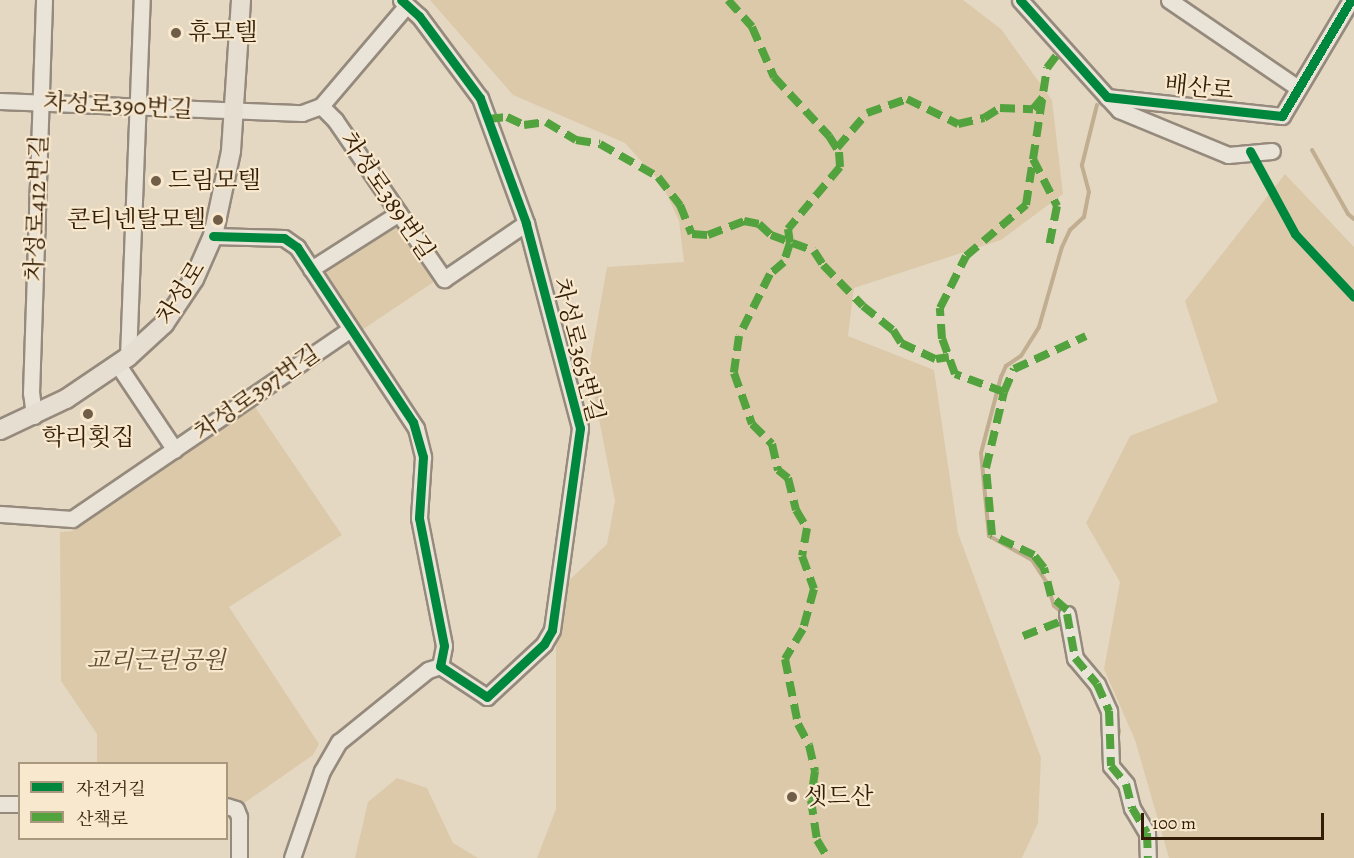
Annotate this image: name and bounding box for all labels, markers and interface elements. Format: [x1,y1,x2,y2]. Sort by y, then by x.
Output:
place label: 휴모텔 [188,19,258,47]
marker: 휴모텔 [169,26,183,40]
street label: 배산로 [1163,70,1235,106]
street label: 차성로390번길 [43,88,193,124]
street label: 차성로389번길 [334,126,440,266]
street label: 차성로412번길 [20,134,54,282]
place label: 드림모텔 [168,167,261,195]
marker: 드림모텔 [149,174,163,188]
place label: 콘티넨탈모텔 [67,206,206,234]
marker: 콘티넨탈모텔 [211,213,225,227]
street label: 차성로 [150,256,212,330]
street label: 차성로365번길 [546,275,610,425]
street label: 차성로397번길 [189,339,325,447]
marker: 학리횟집 [81,407,95,421]
place label: 학리횟집 [42,424,134,452]
park label: 교리근린공원 [86,647,226,675]
legend [18,762,228,840]
text: 자전거길 [76,777,146,801]
place label: 셋드산 [804,783,874,811]
marker: 셋드산 [785,790,799,804]
scale bar [1144,801,1327,839]
text: 산책로 [76,807,128,831]
text: 100 m [1152,811,1196,835]

